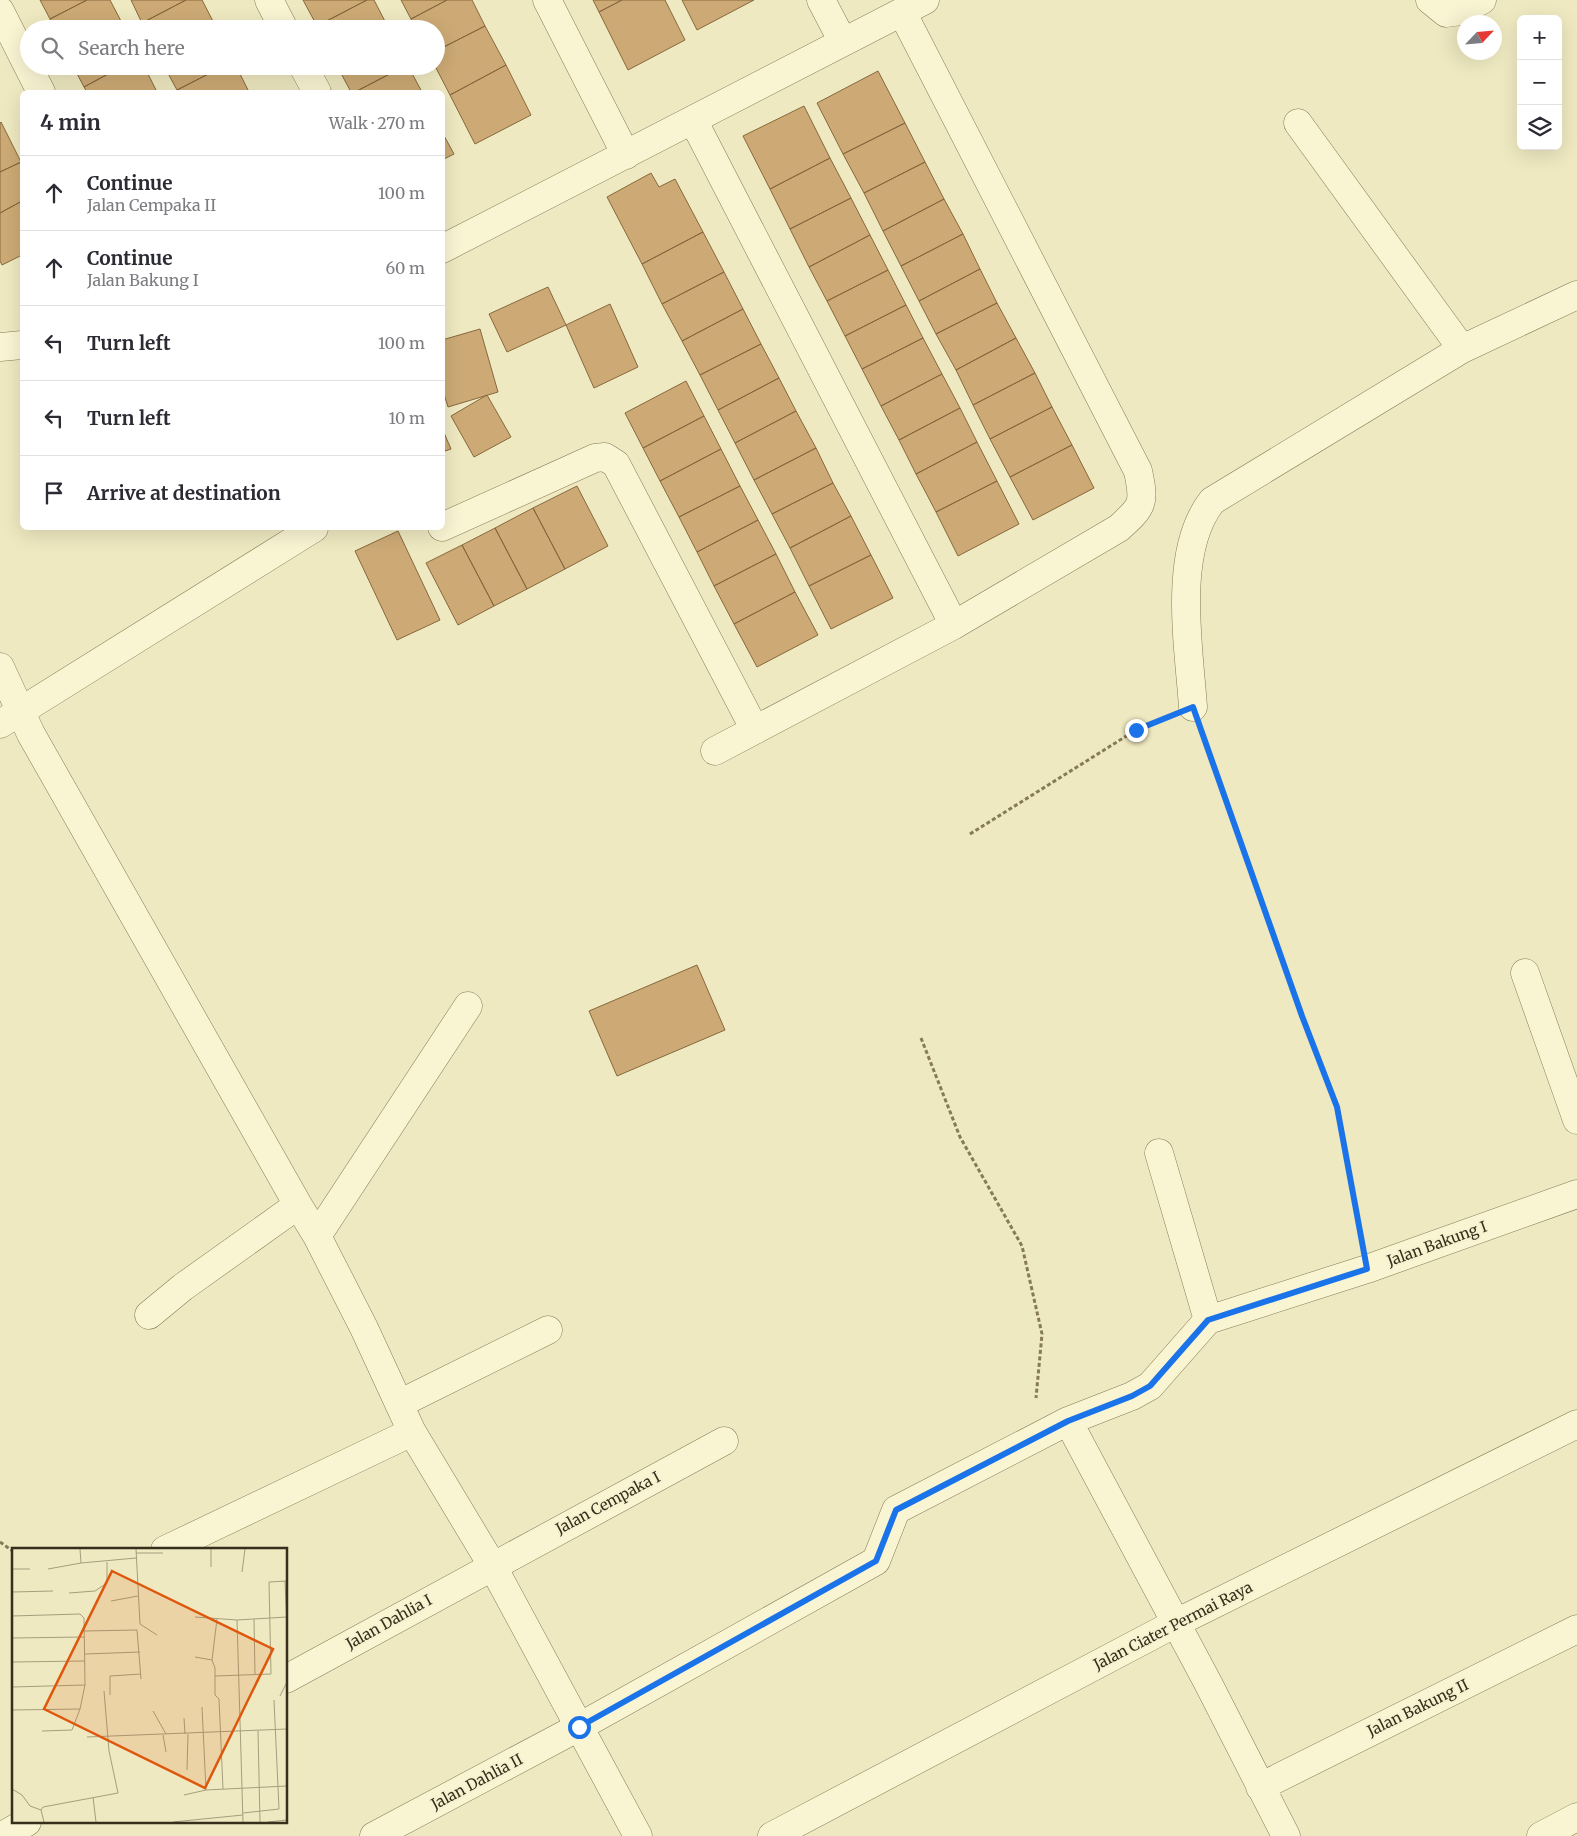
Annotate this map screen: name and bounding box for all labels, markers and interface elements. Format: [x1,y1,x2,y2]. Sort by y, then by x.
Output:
north arrow [1457,15,1502,60]
map controls [1517,15,1562,150]
button: + [1517,15,1562,60]
search box [20,20,445,75]
icon: search [38,34,66,62]
text: Search here [78,36,185,60]
button: − [1517,60,1562,105]
button: layers [1517,105,1562,150]
text: 4 min [40,109,101,136]
text: Walk · 270 m [329,113,425,133]
text: Continue [87,171,173,195]
icon: ahead [40,179,68,207]
text: 100 m [378,183,425,203]
text: Jalan Cempaka II [87,195,216,215]
text: Continue [87,246,173,270]
icon: ahead [40,254,68,282]
text: 60 m [385,258,425,278]
text: Jalan Bakung I [87,270,199,290]
icon: left [40,329,68,357]
text: Turn left [87,331,171,355]
text: 100 m [378,333,425,353]
icon: left [40,404,68,432]
text: Turn left [87,406,171,430]
text: 10 m [388,408,425,428]
icon: arrive [40,479,68,507]
text: Arrive at destination [87,481,281,505]
route end [1125,719,1148,742]
street label: Jalan Bakung I [1383,1217,1489,1271]
street label: Jalan Cempaka I [551,1467,663,1539]
inset map [12,1548,288,1824]
street label: Jalan Ciater Permai Raya [1089,1577,1255,1674]
street label: Jalan Dahlia I [342,1590,435,1653]
street label: Jalan Bakung II [1363,1675,1472,1741]
route start [568,1716,591,1739]
street label: Jalan Dahlia II [427,1749,526,1814]

